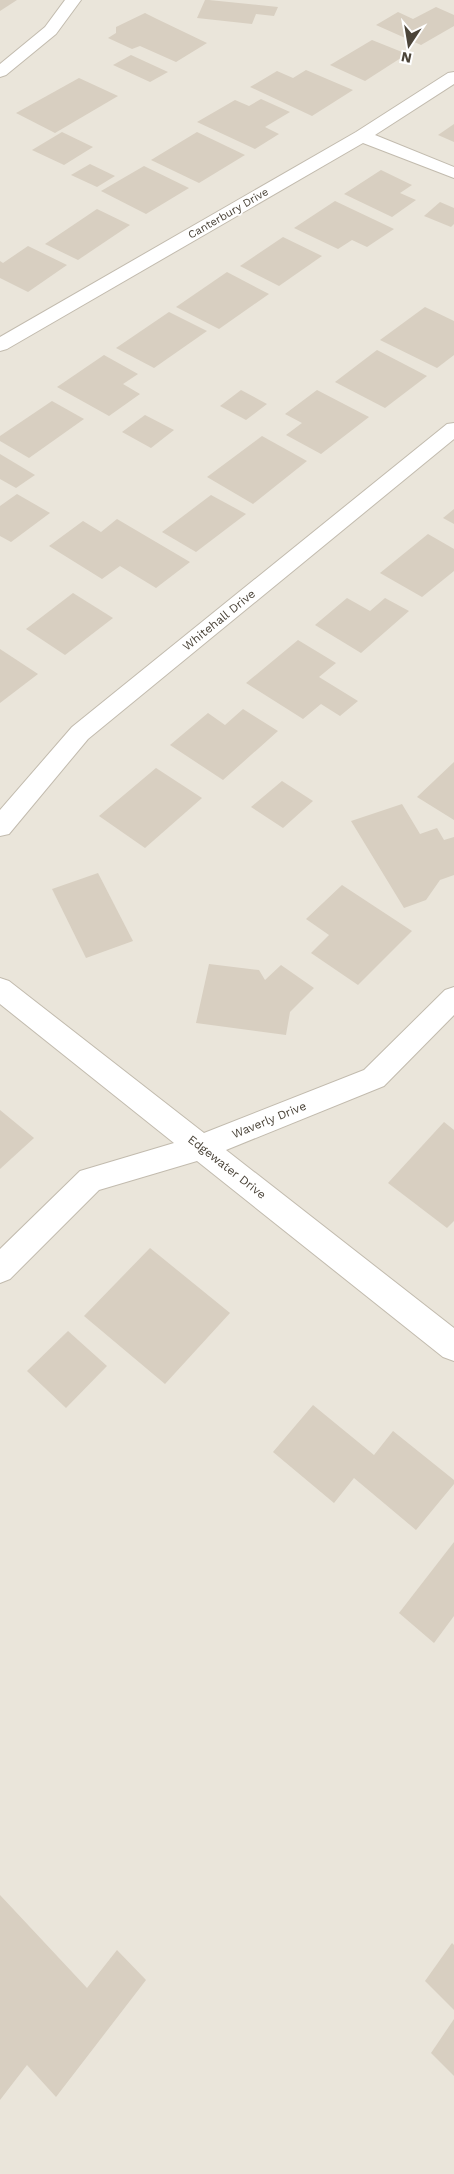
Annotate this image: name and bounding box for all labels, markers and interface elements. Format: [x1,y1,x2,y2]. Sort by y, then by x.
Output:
north arrow [384,20,434,70]
text: N [400,49,413,67]
street label: Canterbury Drive [186,185,271,242]
street label: Whitehall Drive [180,586,258,654]
street label: Waverly Drive [230,1099,308,1141]
street label: Edgewater Drive [185,1132,269,1202]

